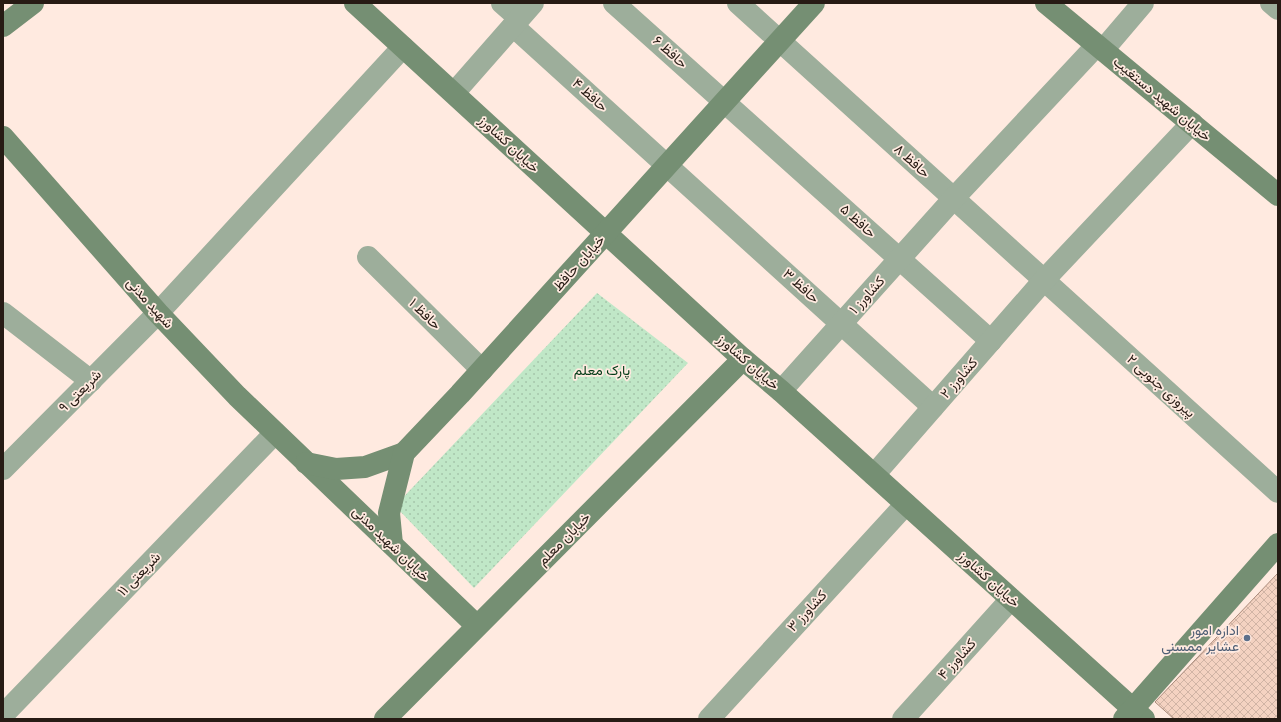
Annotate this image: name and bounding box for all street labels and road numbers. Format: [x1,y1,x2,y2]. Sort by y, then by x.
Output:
street label: حافظ ۶ [649,32,691,72]
street label: خیایان شهید دستغیب [1110,53,1214,145]
street label: حافظ ۴ [569,75,611,115]
street label: خیایان کشاورز [474,111,543,176]
street label: حافظ ۸ [891,141,933,181]
street label: حافظ ۵ [837,201,879,241]
street label: خیابان حافظ [550,232,608,294]
street label: حافظ ۳ [779,265,823,307]
street label: کشاورز ۱ [846,273,888,317]
street label: شهید مدنی [123,274,177,332]
street label: حافظ ۱ [405,295,445,333]
street label: خیایان کشاورز [713,330,782,394]
street label: پیروزی جنوبی ۲ [1123,351,1199,422]
street label: کشاورز ۲ [937,354,981,402]
street label: شریعتی ۹ [55,366,105,416]
street label: خیابان شهید مدنی [349,503,433,585]
street label: خیابان معلم [534,509,594,569]
street label: خیایان کشاورز [954,546,1023,611]
street label: شریعتی ۱۱ [114,548,164,600]
street label: کشاورز ۳ [784,587,830,635]
street label: کشاورز ۴ [934,635,980,683]

